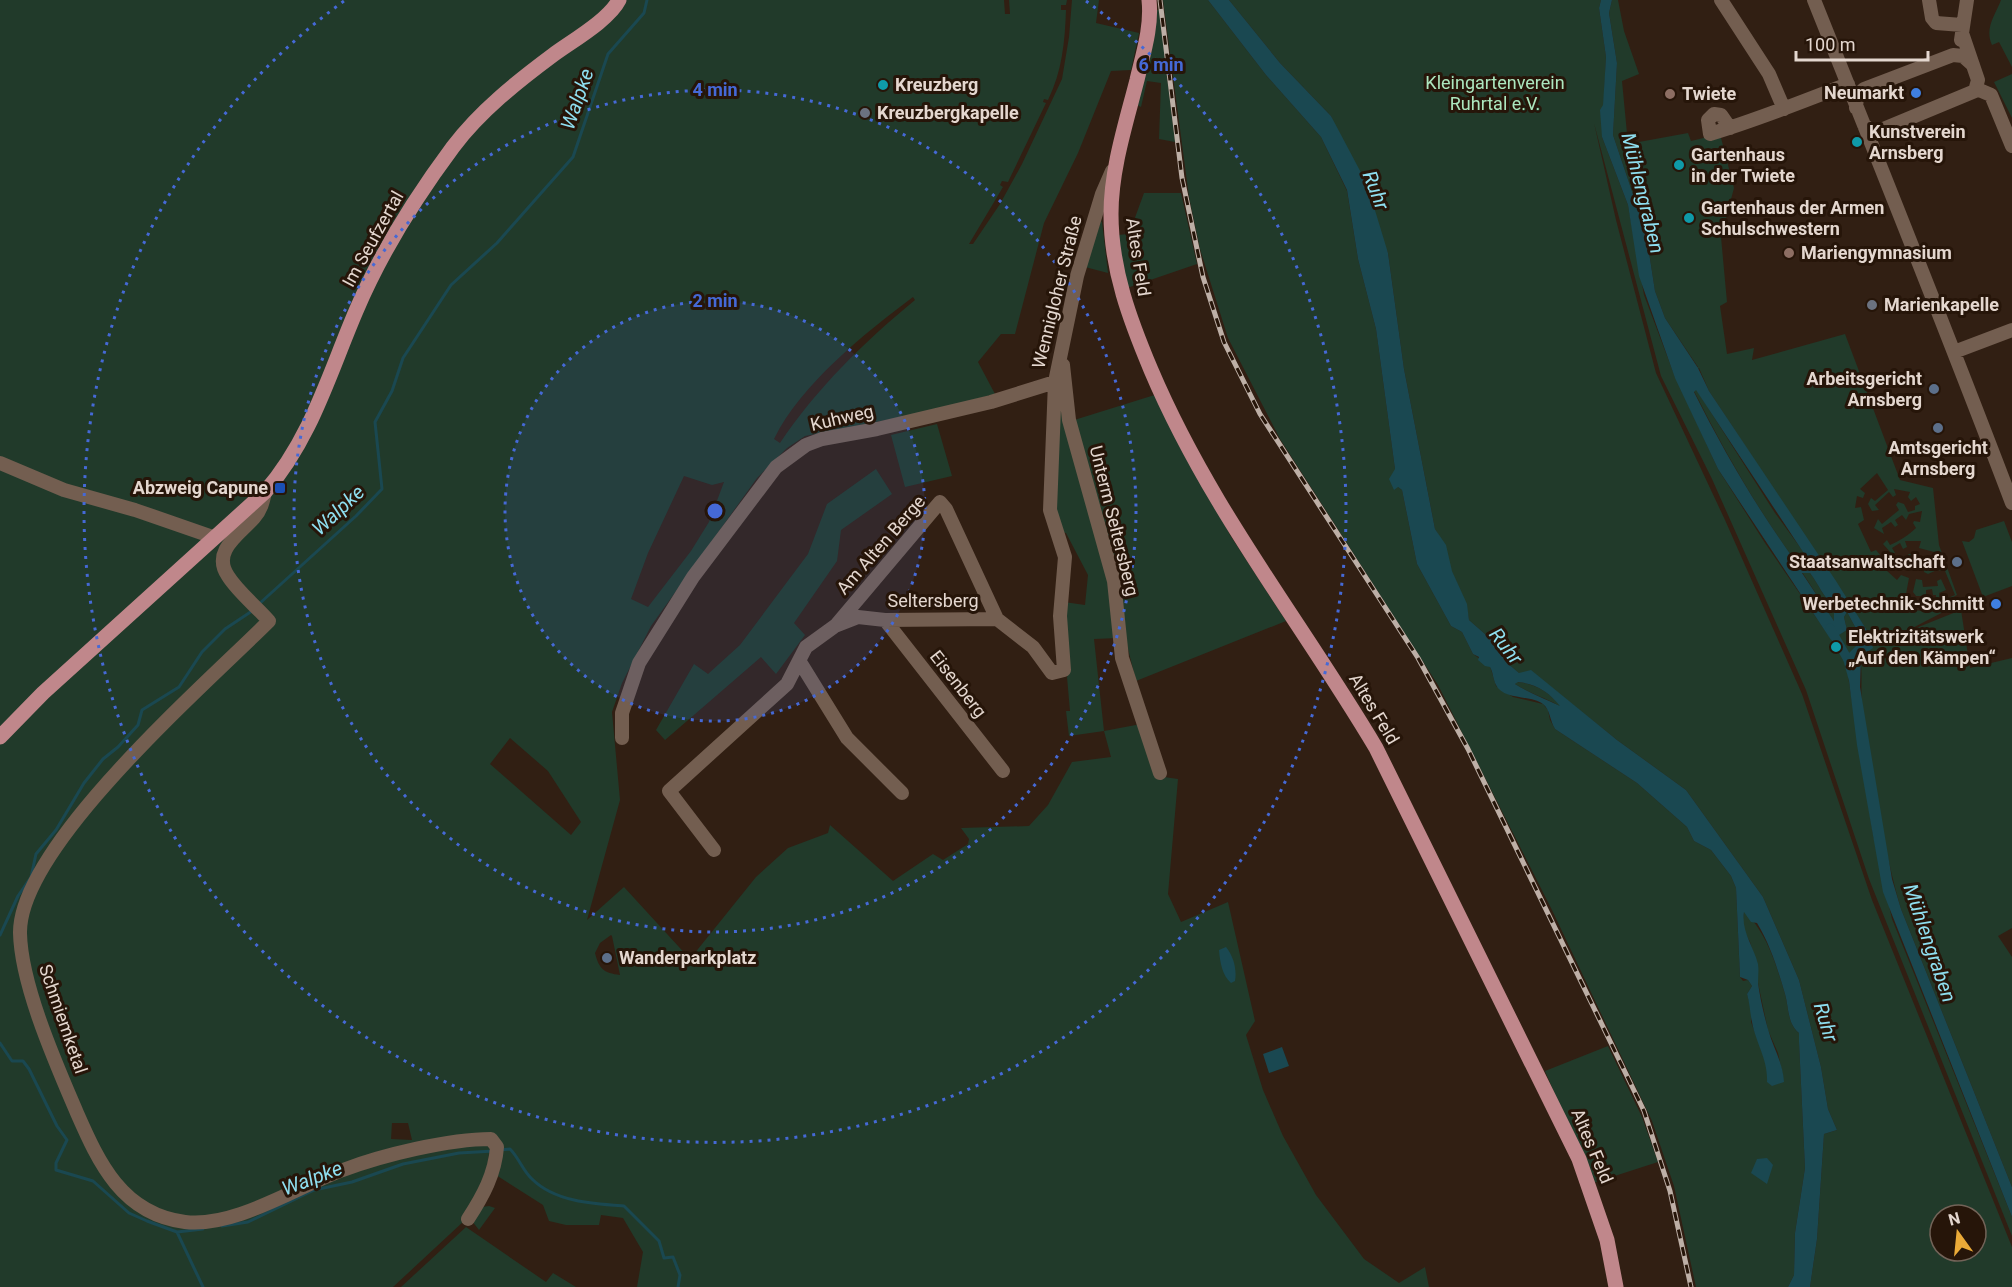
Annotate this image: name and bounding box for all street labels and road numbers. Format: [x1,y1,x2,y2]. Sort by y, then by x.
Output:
street label: Im Seufzertal [338,187,408,290]
street label: Wennigloher Straße [1027,213,1086,370]
street label: Altes Feld [1122,216,1155,298]
street label: Kuhweg [808,400,875,435]
street label: Unterm Seltersberg [1086,443,1143,598]
street label: Am Alten Berge [832,491,929,598]
street label: Seltersberg [887,590,979,611]
street label: Eisenberg [926,646,991,721]
street label: Altes Feld [1345,669,1404,748]
street label: Schmiemketal [35,961,92,1076]
street label: Altes Feld [1567,1105,1618,1186]

